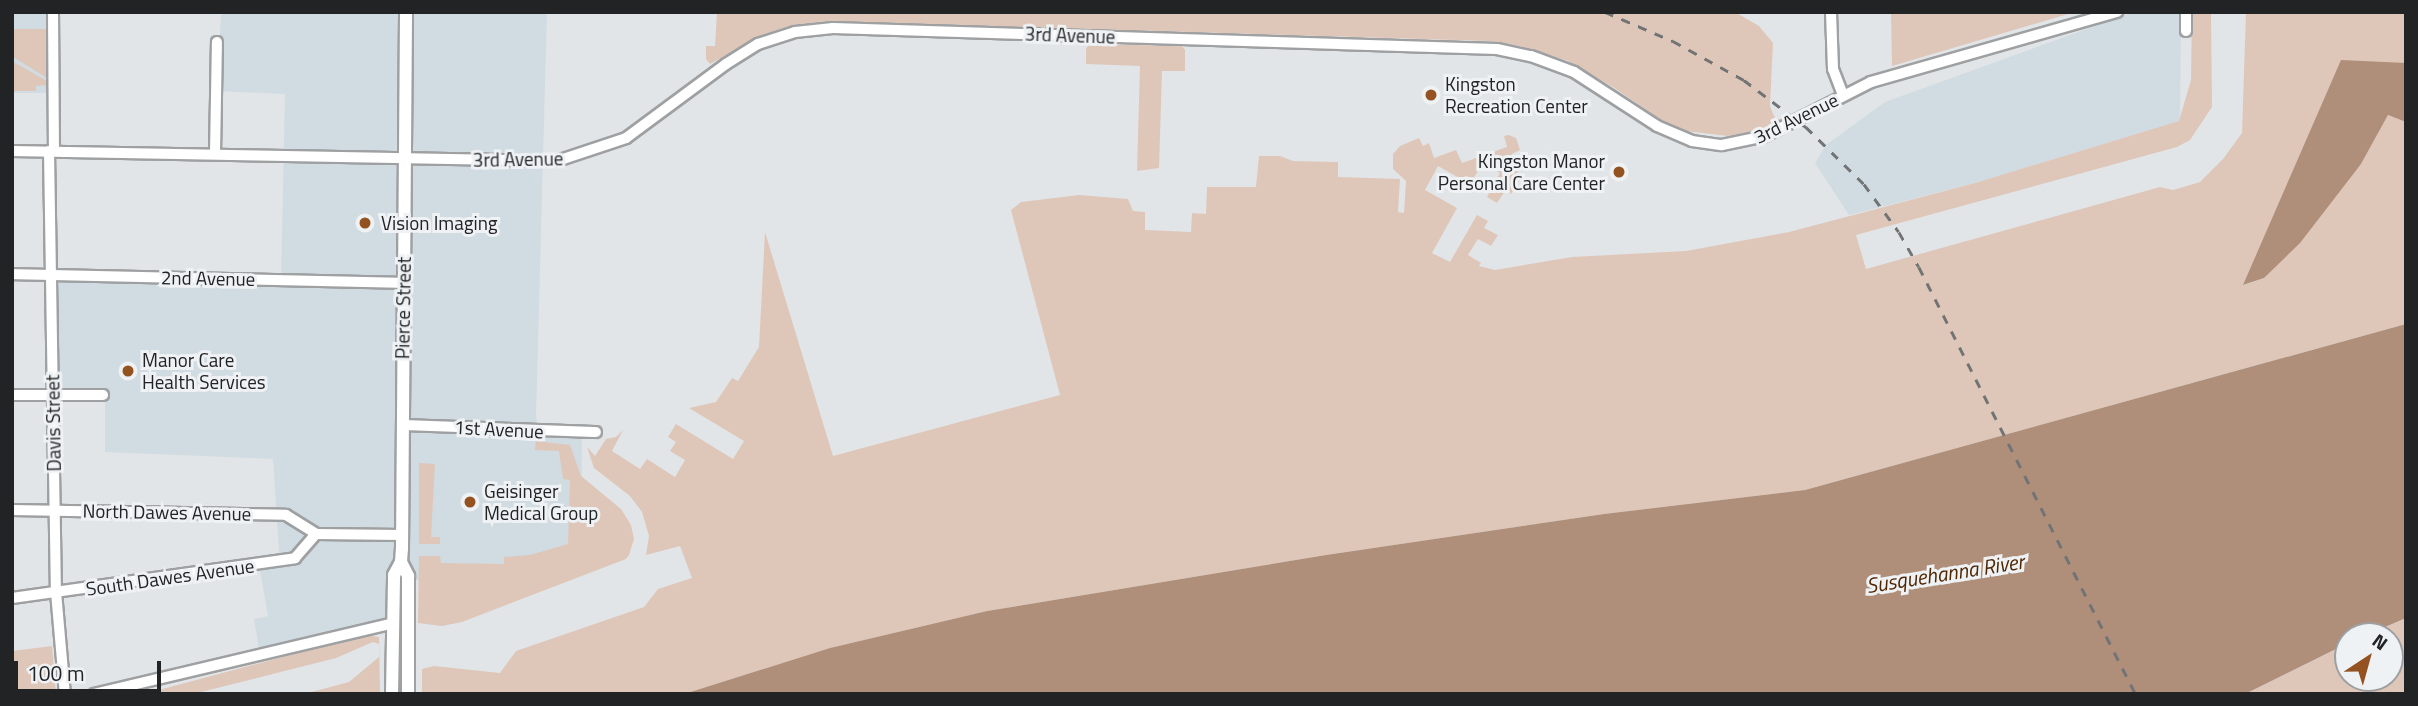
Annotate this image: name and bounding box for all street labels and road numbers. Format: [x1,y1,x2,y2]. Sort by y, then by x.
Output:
street label: 3rd Avenue [1024,22,1116,48]
street label: 3rd Avenue [1750,88,1842,148]
street label: 3rd Avenue [472,147,564,171]
street label: Pierce Street [391,257,415,359]
street label: 2nd Avenue [161,266,255,290]
street label: Davis Street [41,374,65,472]
street label: 1st Avenue [454,415,544,443]
street label: North Dawes Avenue [83,499,251,525]
street label: South Dawes Avenue [84,554,256,600]

